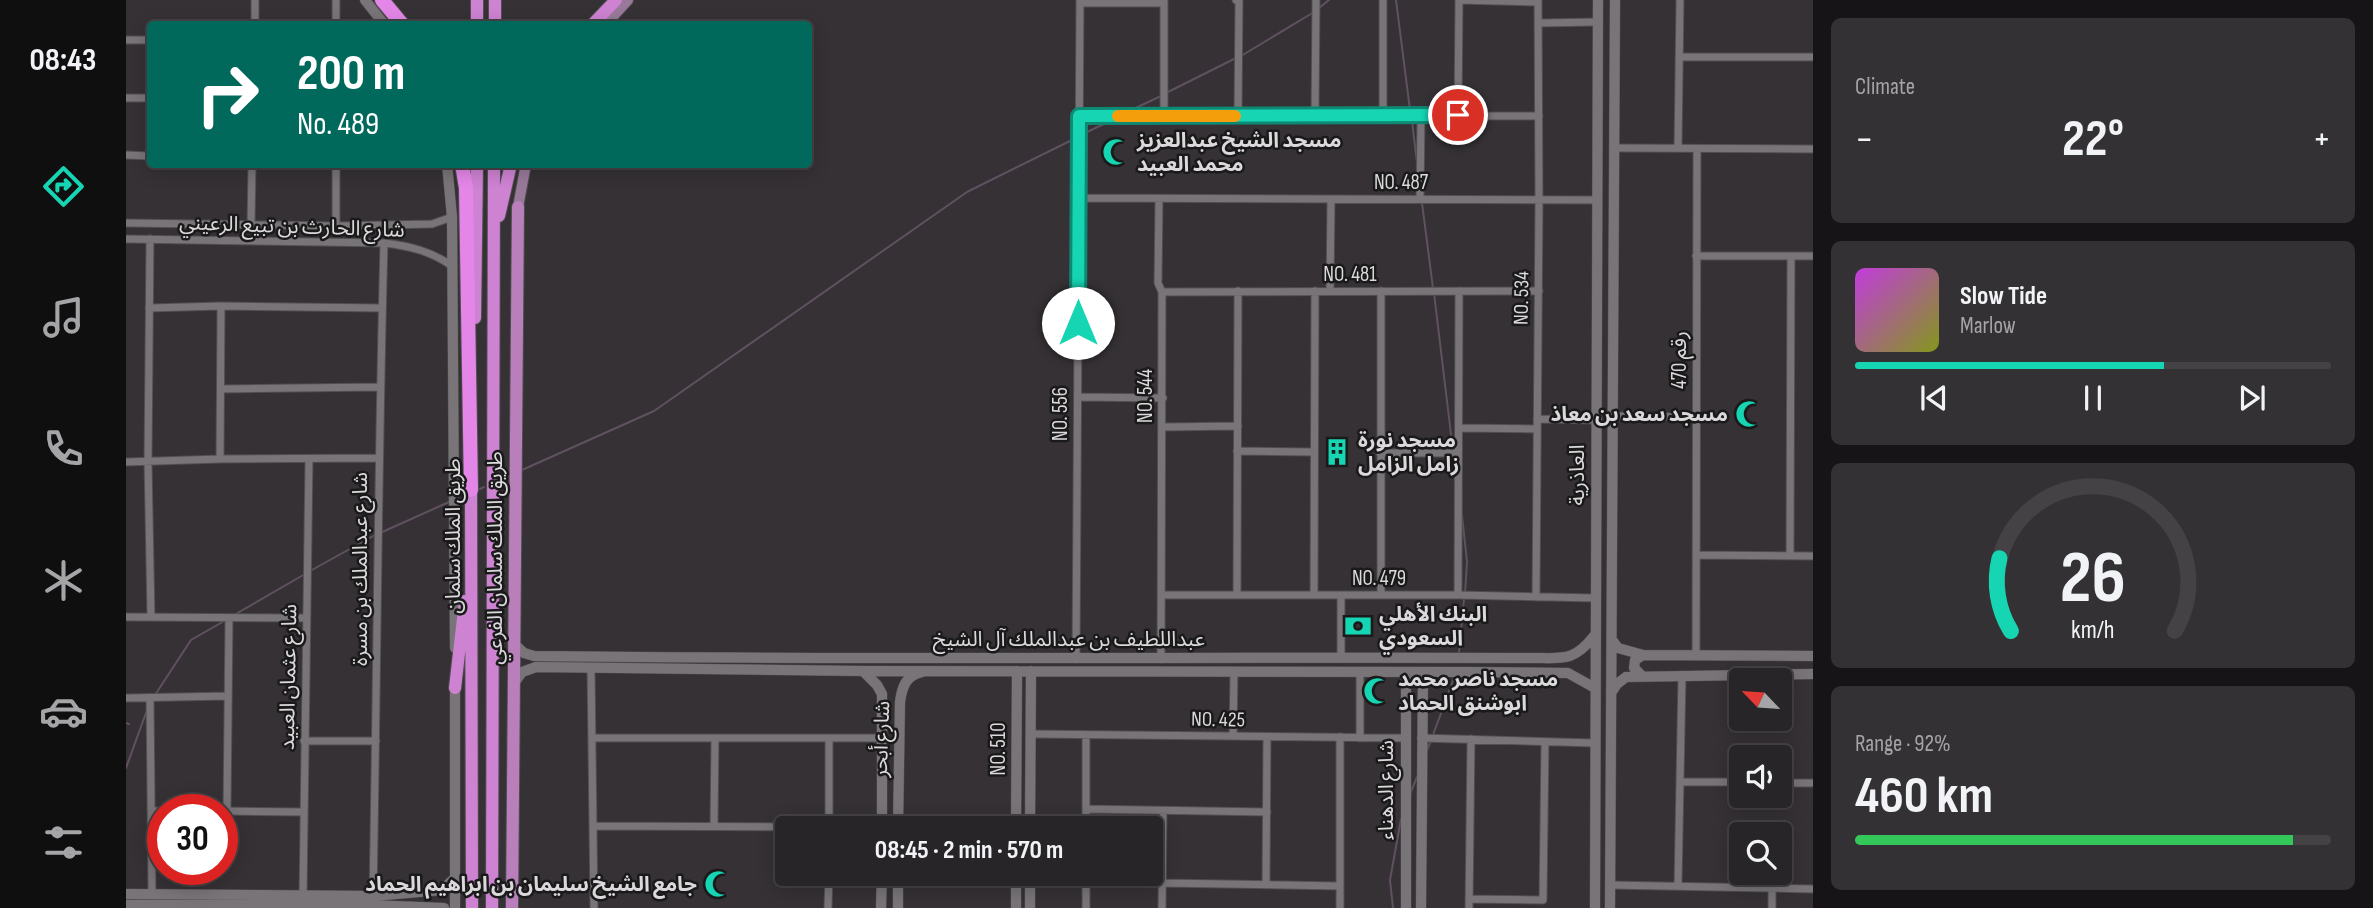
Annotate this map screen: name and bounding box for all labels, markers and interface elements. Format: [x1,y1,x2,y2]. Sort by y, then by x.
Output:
text: 08:43 [30,41,96,80]
text: 200 m [297,45,405,104]
icon: right [182,49,273,140]
text: Climate [1855,73,1915,101]
pin [1428,85,1488,145]
icon: arrive [1439,96,1477,134]
text: No. 489 [297,105,379,144]
text: 22° [2062,108,2124,171]
text: − [1855,117,1874,162]
text: + [2312,117,2331,162]
place label: مسجد الشيخ عبدالعزيز محمد العبيد [1136,128,1342,177]
mosque icon: مسجد الشيخ عبدالعزيز محمد العبيد [1101,137,1131,167]
icon: directions [39,162,88,211]
street label: NO. 487 [1374,170,1429,195]
street label: شارع الحارث بن تبيع الرعيني [179,210,405,246]
street label: NO. 481 [1323,262,1377,287]
street label: NO. 534 [1509,271,1534,325]
text: Slow Tide [1960,281,2047,312]
position arrow [1041,286,1115,360]
icon: music [39,293,88,342]
text: Marlow [1960,312,2016,340]
street label: رقم 470 [1667,331,1694,389]
street label: NO. 544 [1133,369,1158,423]
icon: previous [1915,379,1953,417]
icon: pause [2074,379,2112,417]
icon: next [2233,379,2271,417]
street label: NO. 556 [1048,387,1073,441]
mosque icon: مسجد سعد بن معاذ [1734,399,1764,429]
place label: مسجد سعد بن معاذ [1550,402,1728,427]
icon: phone [39,424,88,473]
place label: مسجد نورة زامل الزامل [1358,428,1459,477]
building icon: مسجد نورة زامل الزامل [1322,437,1352,467]
street label: العاذرية [1565,444,1590,506]
street label: طريق الملك سلمان الفرعي [483,451,511,665]
street label: طريق الملك سلمان [441,458,466,614]
street label: شارع عبدالملك بن مسرة [348,472,375,666]
text: 26 [2060,536,2126,624]
icon: climate [39,556,88,605]
street label: NO. 479 [1352,566,1406,591]
place label: البنك الأهلي السعودي [1379,602,1487,655]
street label: شارع عثمان العبيد [275,604,304,750]
bank icon: البنك الأهلي السعودي [1343,611,1373,641]
text: km/h [2071,615,2115,646]
street label: عبداللطيف بن عبدالملك آل الشيخ [933,627,1205,654]
place label: مسجد ناصر محمد ابوشنق الحماد [1398,667,1558,716]
north arrow [1729,668,1792,732]
map controls [1729,668,1792,885]
mosque icon: مسجد ناصر محمد ابوشنق الحماد [1362,676,1392,706]
icon: car [39,687,88,736]
street label: شارع أبحر [867,700,897,779]
street label: NO. 425 [1191,707,1245,732]
street label: NO. 510 [986,722,1011,776]
text: Range · 92% [1855,730,1951,758]
street label: شارع الدهناء [1374,740,1401,840]
button: sound [1729,745,1792,808]
text: 460 km [1855,765,1993,828]
speed limit sign: 30 [147,794,238,885]
icon: filters [39,818,88,867]
button: search [1729,822,1792,885]
text: 08:45 · 2 min · 570 m [875,835,1063,866]
mosque icon: جامع الشيخ سليمان بن ابراهيم الحماد [703,869,733,899]
place label: جامع الشيخ سليمان بن ابراهيم الحماد [365,872,697,899]

